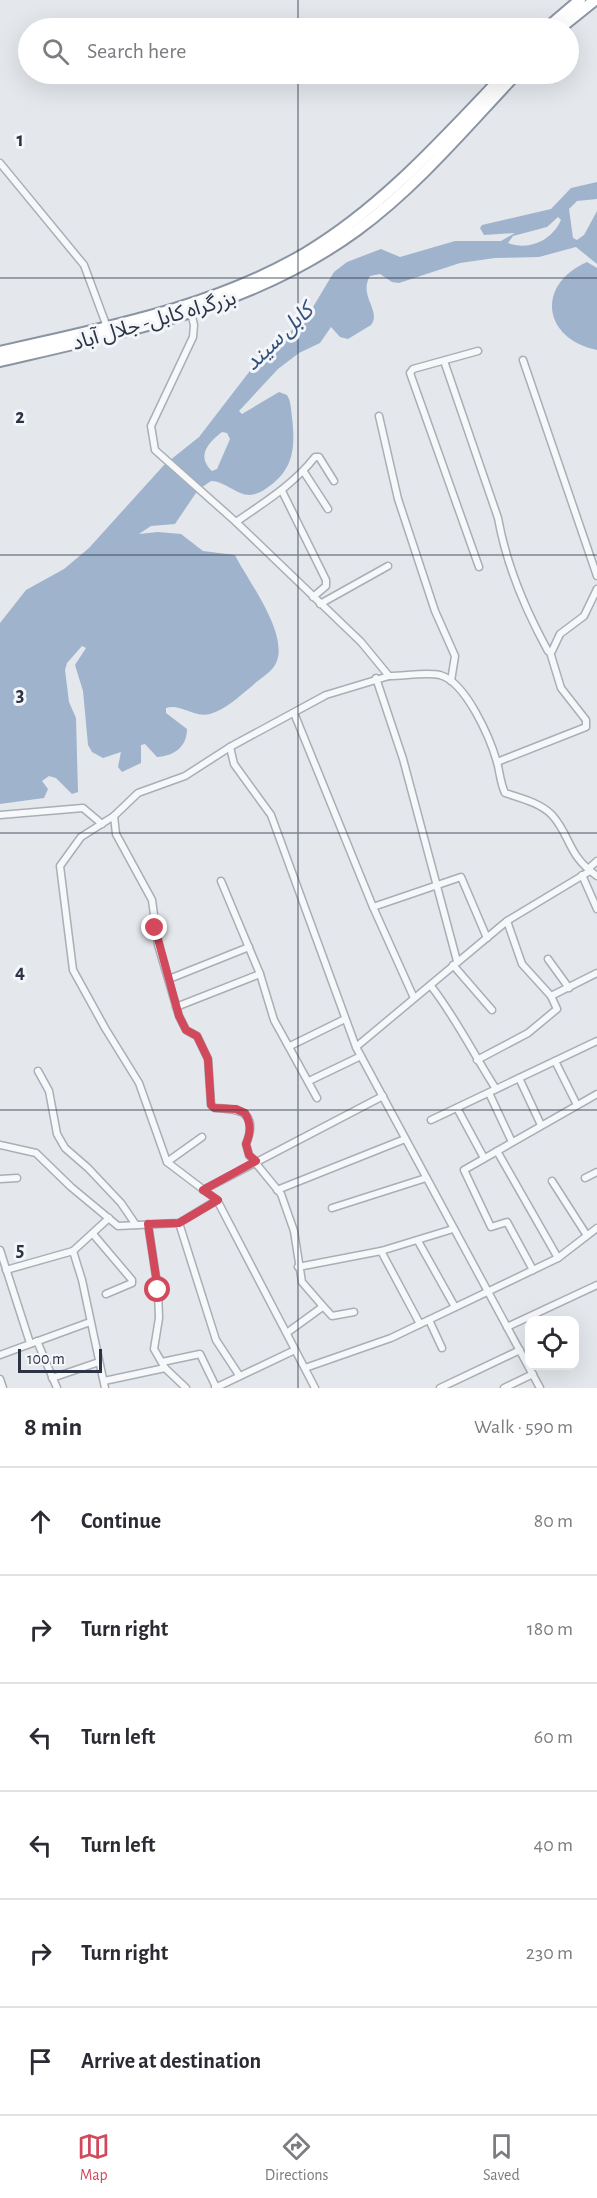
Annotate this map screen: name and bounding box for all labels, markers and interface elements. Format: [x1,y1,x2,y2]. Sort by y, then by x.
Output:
search box [18,18,579,84]
icon: search [39,35,72,68]
text: Search here [87,40,186,62]
text: 1 [16,130,24,150]
street label: بزرگراه کابل- جلال آباد [69,285,239,355]
water label: کابل سيند [240,296,321,376]
text: 2 [15,407,25,427]
text: 3 [16,685,24,705]
route end [141,914,167,940]
text: 4 [15,962,25,982]
text: 5 [16,1240,24,1260]
route start [144,1276,170,1302]
map controls [525,1316,579,1370]
button: locate [525,1316,579,1370]
scale bar [18,1346,102,1374]
text: 100 m [27,1351,65,1367]
text: 8 min [24,1414,82,1440]
text: Walk · 590 m [474,1417,573,1437]
icon: ahead [24,1505,57,1538]
text: Continue [81,1510,161,1532]
text: 80 m [534,1511,573,1531]
icon: right [24,1613,57,1646]
text: Turn right [81,1618,168,1640]
text: 180 m [527,1619,573,1639]
icon: left [24,1721,57,1754]
text: Turn left [81,1726,155,1748]
text: 60 m [534,1727,573,1747]
icon: left [24,1829,57,1862]
text: Turn left [81,1834,155,1856]
text: 40 m [534,1835,573,1855]
icon: right [24,1937,57,1970]
text: Turn right [81,1942,168,1964]
text: 230 m [526,1943,573,1963]
icon: arrive [24,2045,57,2078]
text: Arrive at destination [81,2050,261,2072]
tab: Map [77,2130,110,2185]
tab: Directions [265,2130,329,2185]
tab: Saved [483,2130,520,2185]

